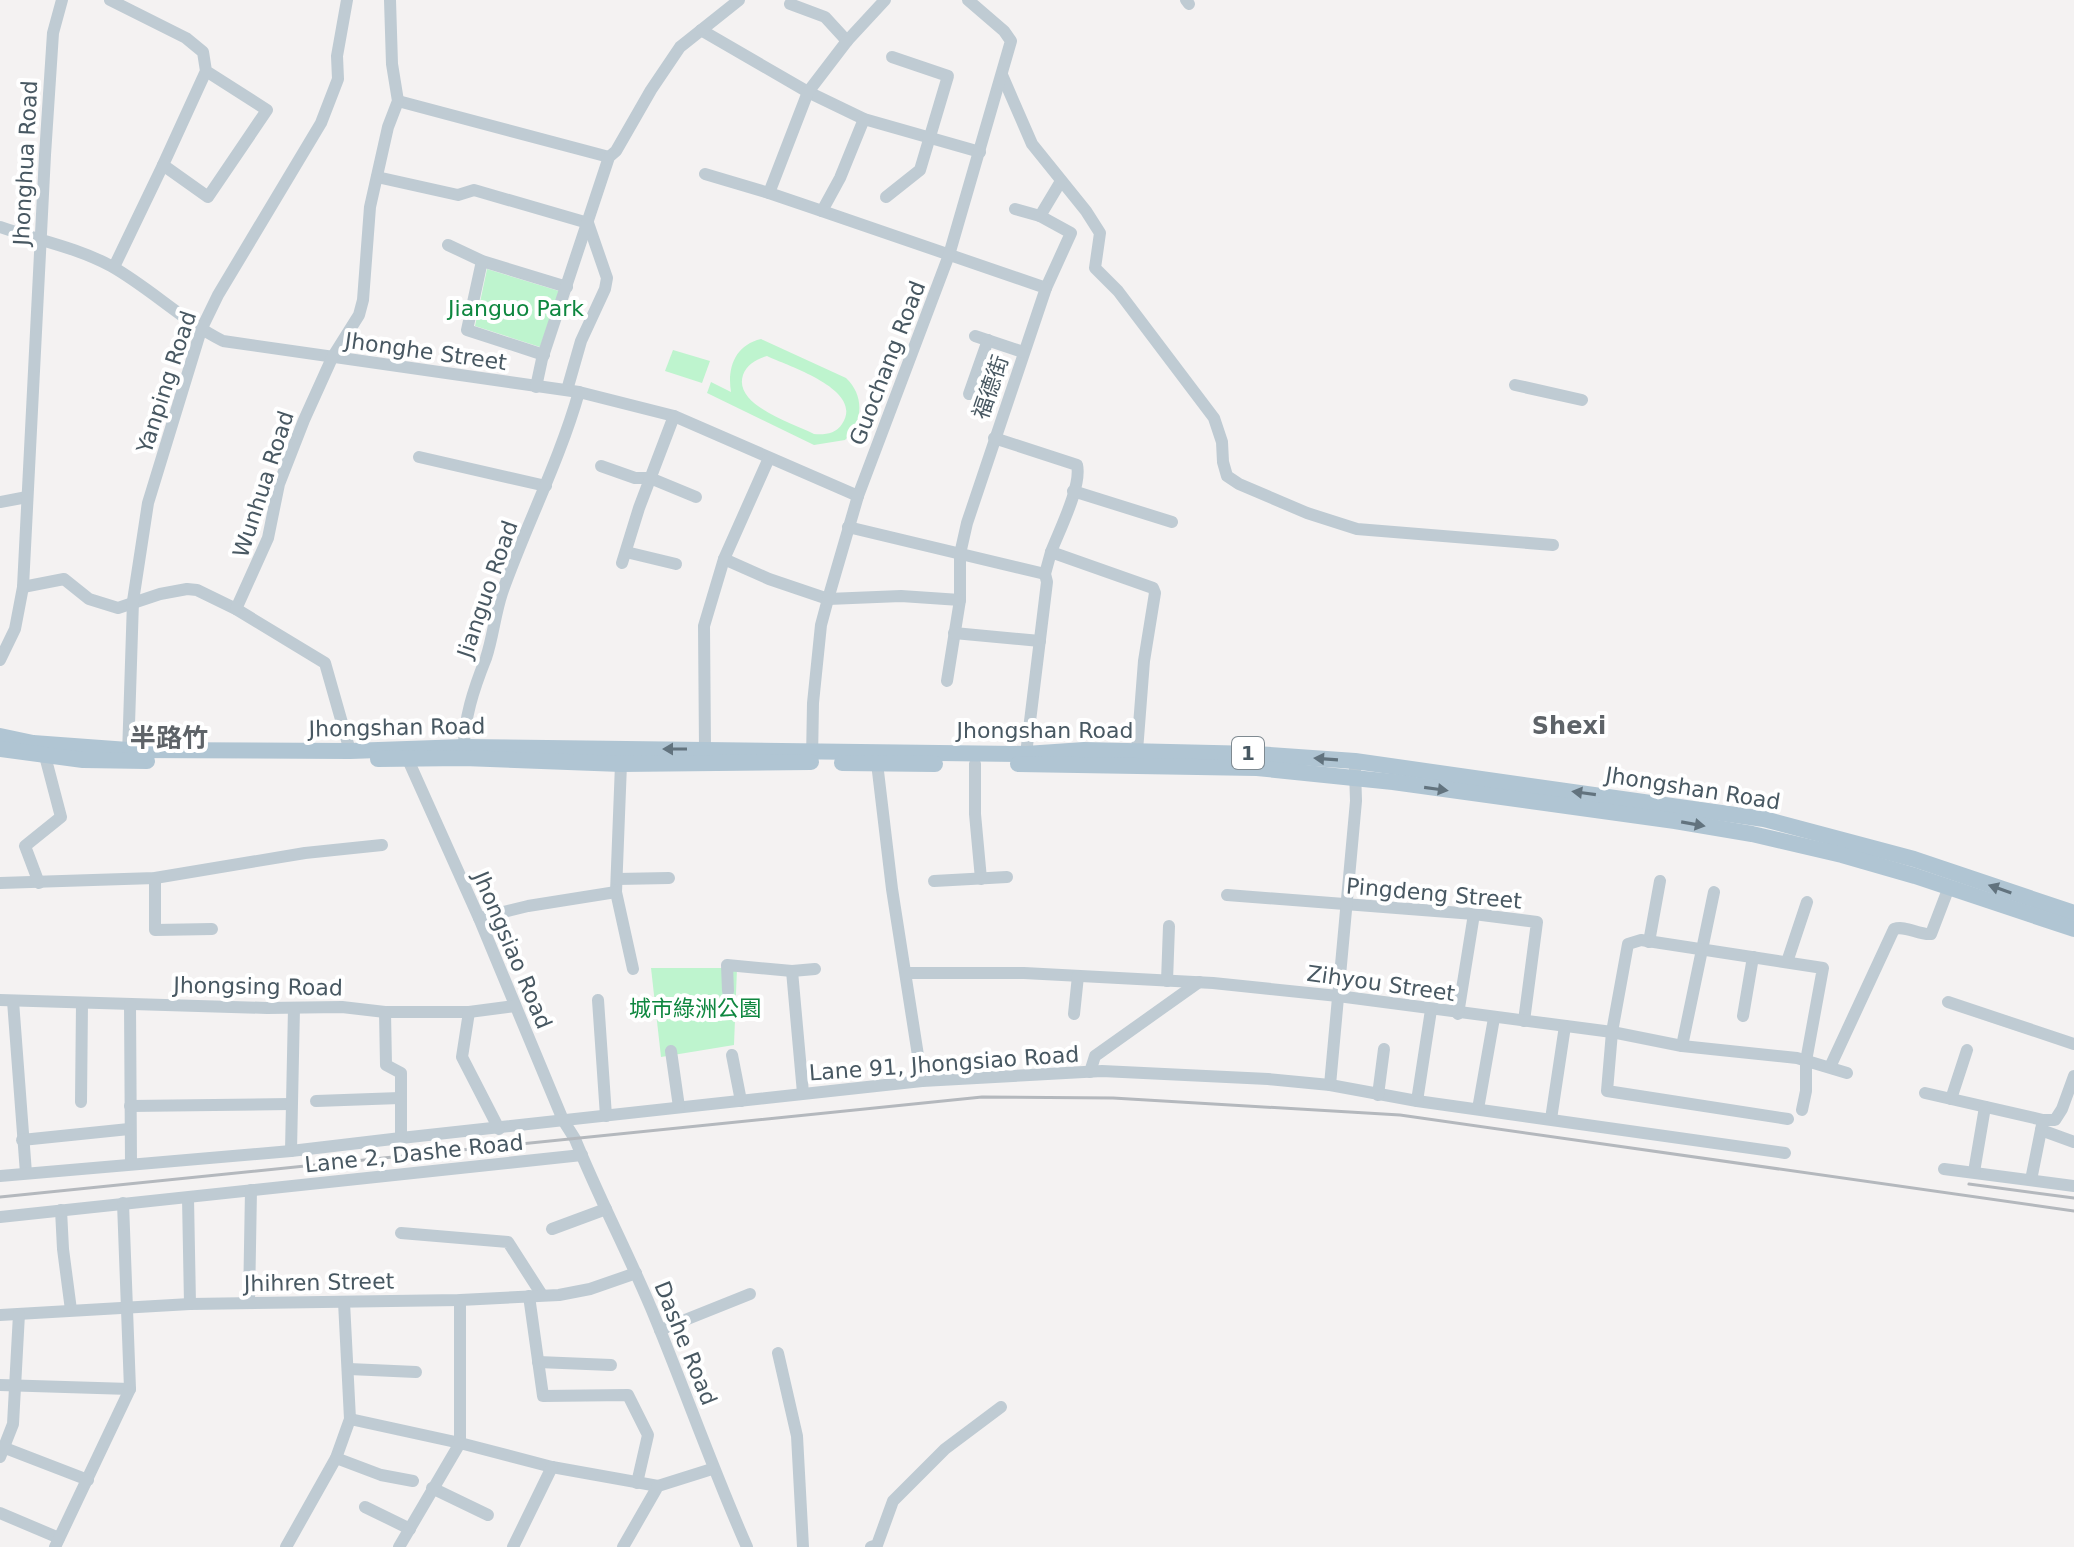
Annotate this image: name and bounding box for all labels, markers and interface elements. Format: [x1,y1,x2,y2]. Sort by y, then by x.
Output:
street label: Jhonghua Road [9,80,42,248]
street label: Guochang Road [845,277,930,449]
park label: Jianguo Park [446,296,584,321]
street label: Yanping Road [131,308,201,457]
street label: Jhonghe Street [341,327,509,375]
street label: 福德街 [968,352,1013,422]
street label: Wunhua Road [228,408,299,560]
street label: Jianguo Road [452,517,523,663]
district label: Shexi [1532,712,1606,740]
street label: Jhongshan Road [306,713,486,742]
street label: Jhongshan Road [955,718,1133,743]
district label: 半路竹 [130,723,208,753]
road number: 1 [1232,737,1264,769]
one-way arrow [662,743,687,755]
one-way arrow [1313,752,1338,765]
street label: Jhongshan Road [1602,762,1782,815]
one-way arrow [1424,783,1449,796]
one-way arrow [1571,786,1596,799]
one-way arrow [1681,819,1706,831]
street label: Jhongsiao Road [467,866,557,1033]
street label: Pingdeng Street [1345,873,1523,914]
one-way arrow [1988,882,2012,894]
street label: Zihyou Street [1305,961,1457,1006]
street label: Jhongsing Road [171,972,343,1000]
park label: 城市綠洲公園 [629,996,761,1021]
street label: Lane 91, Jhongsiao Road [808,1042,1080,1085]
street label: Lane 2, Dashe Road [303,1130,525,1177]
street label: Jhihren Street [242,1269,395,1296]
street label: Dashe Road [649,1278,722,1409]

